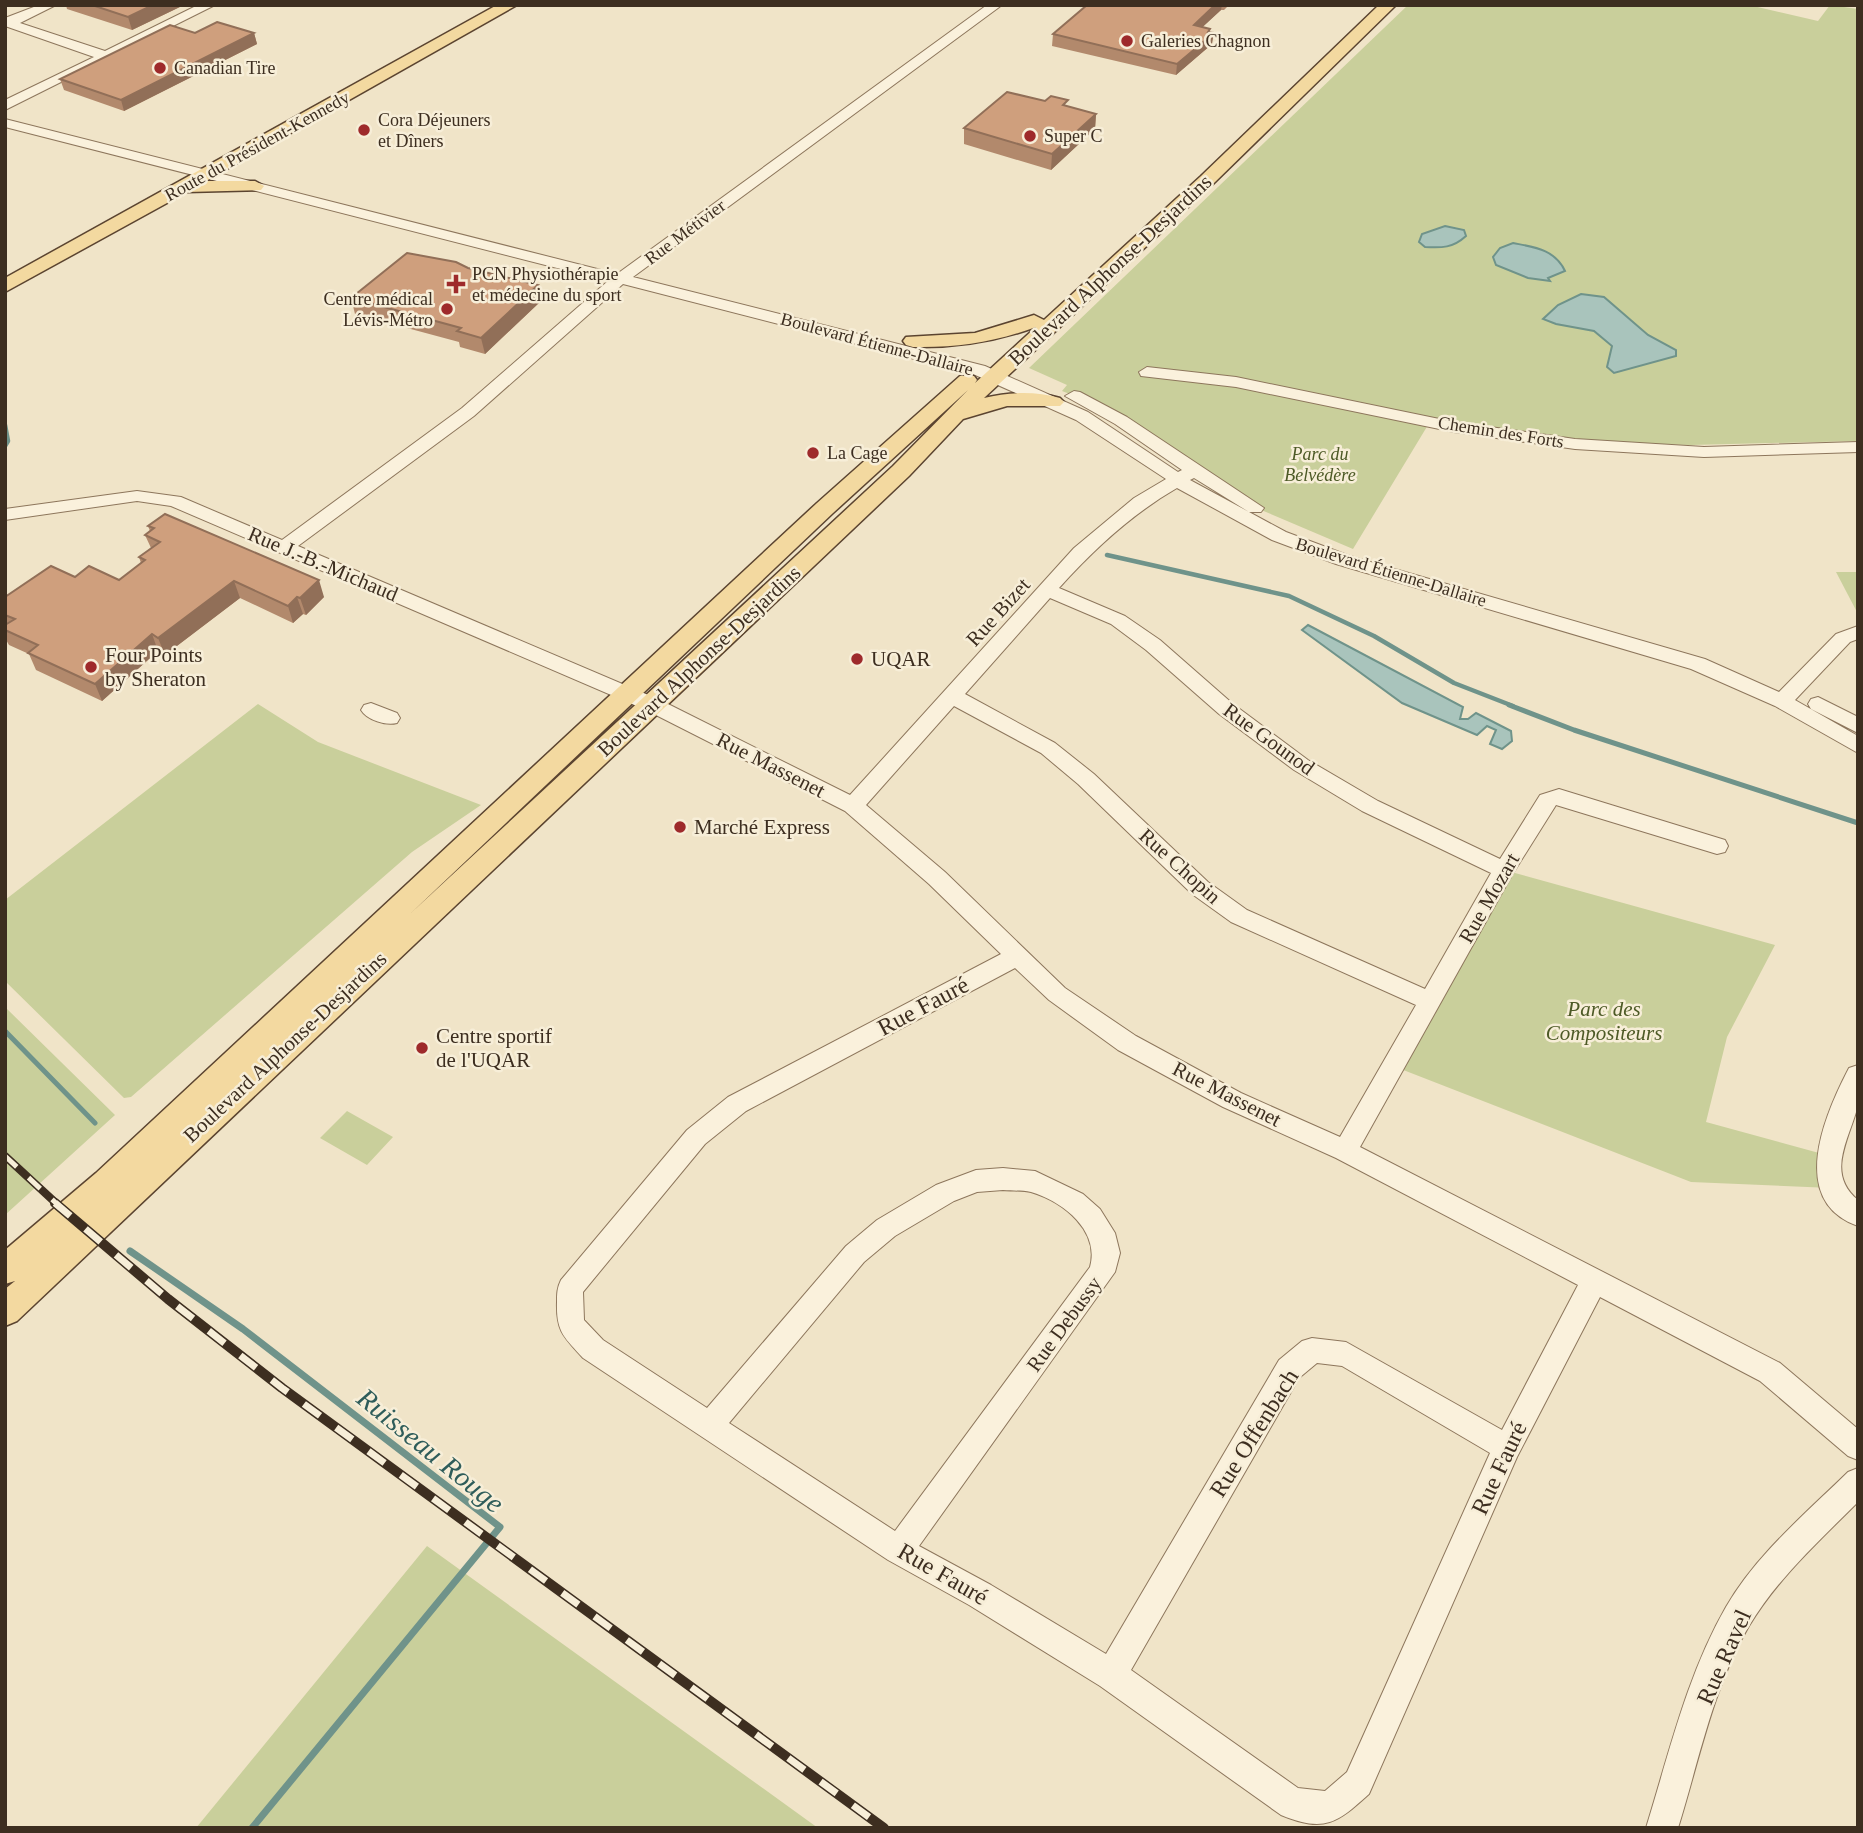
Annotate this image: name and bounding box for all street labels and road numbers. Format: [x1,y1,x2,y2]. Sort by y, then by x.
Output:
street label: Route du Président-Kennedy [161,87,353,205]
street label: Boulevard Alphonse-Desjardins [1003,170,1217,370]
street label: Rue Métivier [641,195,729,269]
street label: Boulevard Étienne-Dallaire [779,308,976,379]
street label: Chemin des Forts [1437,412,1565,452]
street label: Rue J.-B.-Michaud [244,522,402,607]
street label: Boulevard Étienne-Dallaire [1293,532,1489,611]
street label: Boulevard Alphonse-Desjardins [592,561,806,761]
street label: Rue Bizet [961,573,1035,651]
street label: Rue Gounod [1219,698,1320,780]
street label: Rue Massenet [713,727,829,803]
street label: Rue Chopin [1134,823,1226,909]
street label: Rue Mozart [1454,849,1524,947]
street label: Boulevard Alphonse-Desjardins [178,947,392,1147]
street label: Rue Fauré [873,971,973,1041]
street label: Rue Massenet [1169,1056,1285,1132]
street label: Rue Debussy [1022,1271,1107,1376]
street label: Rue Offenbach [1204,1364,1304,1502]
street label: Rue Fauré [1466,1418,1532,1518]
street label: Rue Fauré [893,1538,993,1610]
street label: Rue Ravel [1692,1605,1756,1708]

